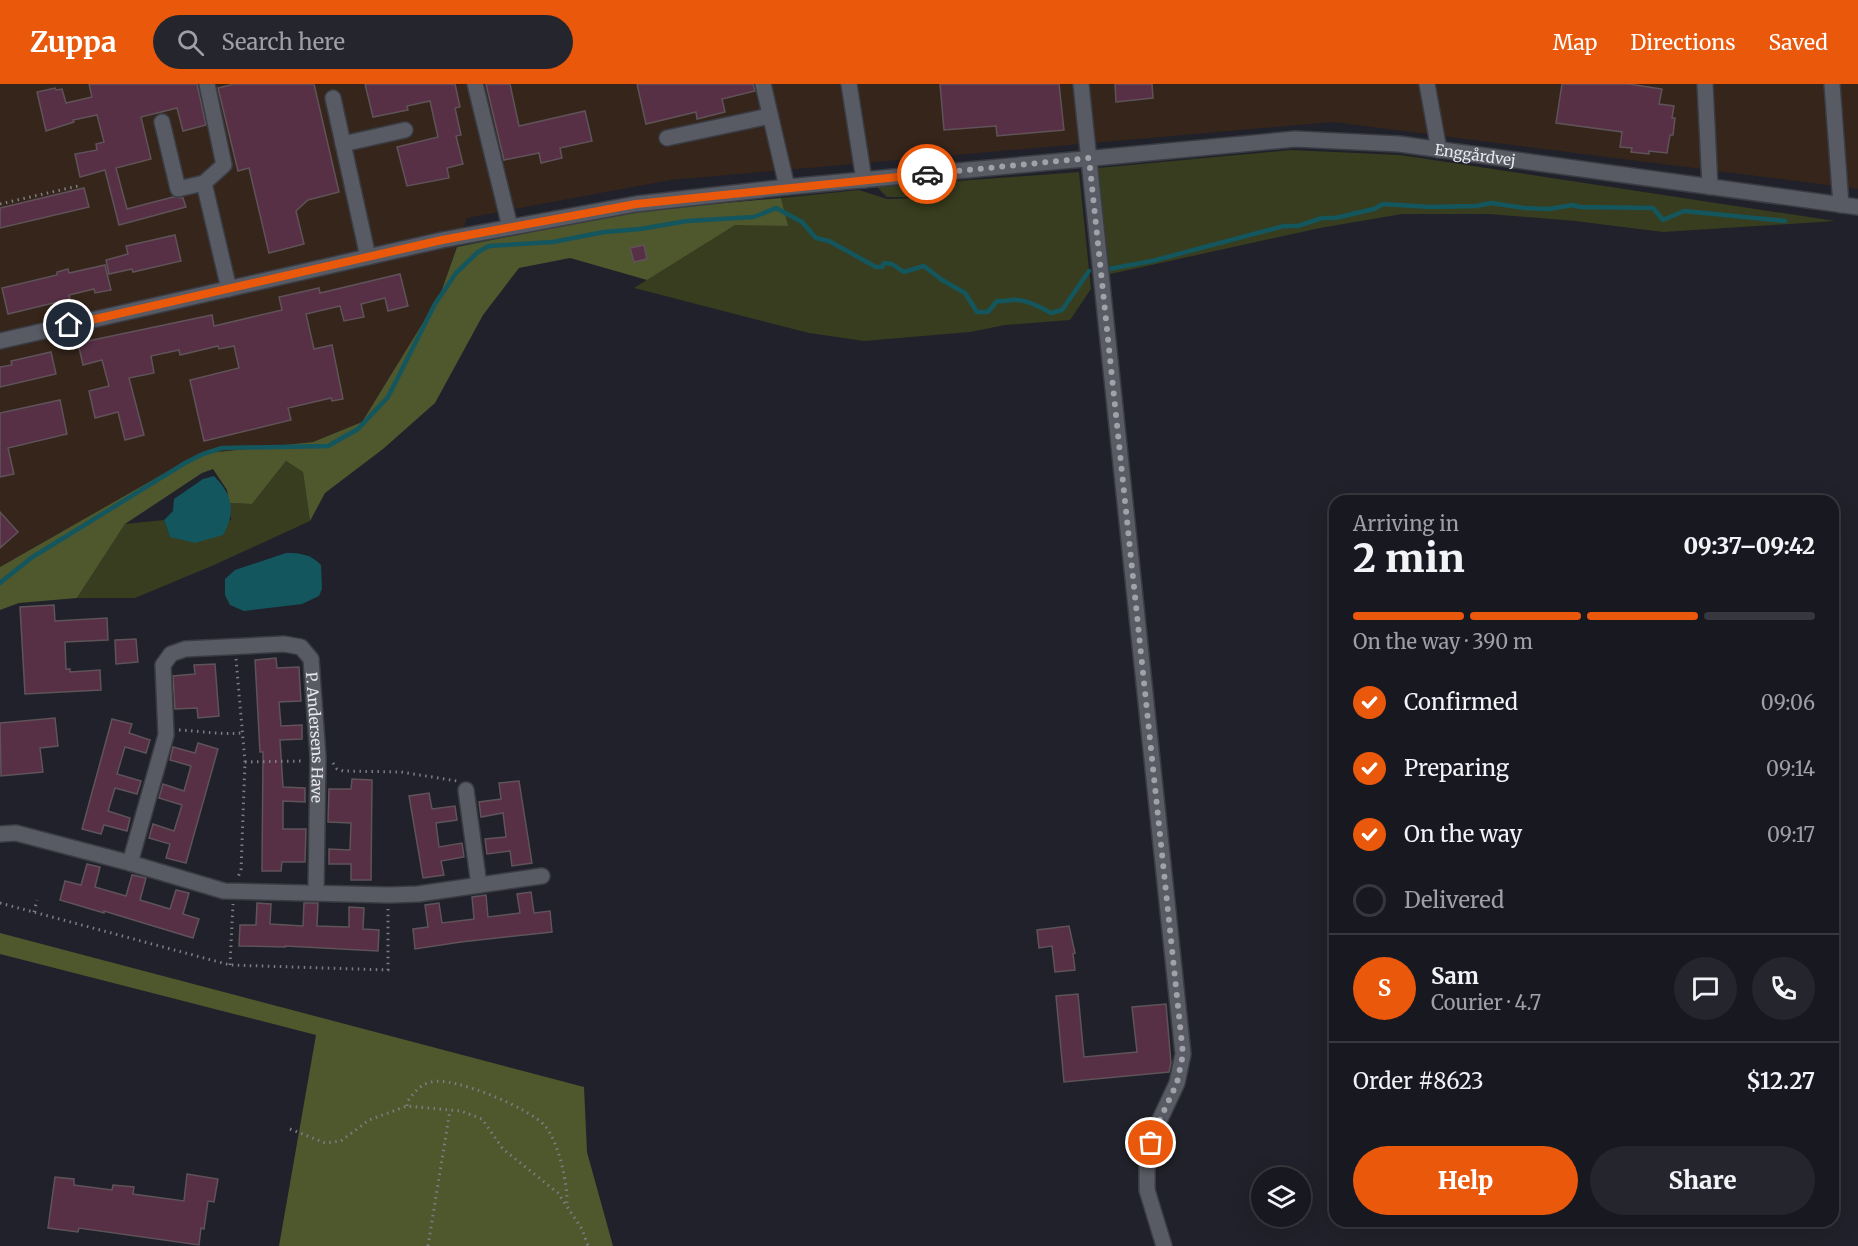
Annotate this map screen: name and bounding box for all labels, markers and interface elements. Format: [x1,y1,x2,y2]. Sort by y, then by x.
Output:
search box [153,15,573,69]
text: Zuppa [30,24,117,60]
icon: search [174,26,207,59]
text: Search here [222,28,345,56]
text: Map [1553,29,1597,56]
text: Directions [1630,29,1735,56]
text: Saved [1768,29,1828,56]
street label: Enggårdvej [1433,139,1517,169]
courier [897,144,957,204]
icon: car [911,158,944,191]
pin [43,299,94,350]
icon: home [52,308,85,341]
text: Arriving in [1353,511,1459,536]
text: 09:37–09:42 [1683,532,1815,560]
text: 2 min [1353,534,1465,583]
text: On the way · 390 m [1353,629,1533,654]
street label: P. Andersens Have [302,671,328,803]
icon: check [1353,686,1386,719]
text: Confirmed [1404,688,1518,716]
text: 09:06 [1761,690,1815,715]
icon: check [1353,752,1386,785]
text: Preparing [1404,754,1509,782]
text: 09:14 [1766,756,1815,781]
icon: check [1353,818,1386,851]
text: On the way [1404,820,1522,848]
text: 09:17 [1767,822,1815,847]
text: Delivered [1404,886,1504,914]
button: chat [1674,957,1737,1020]
button: phone [1752,957,1815,1020]
text: Sam [1431,962,1479,990]
text: S [1378,974,1391,1002]
text: Courier · 4.7 [1431,990,1541,1015]
text: Order #8623 [1353,1067,1484,1095]
text: $12.27 [1746,1067,1815,1095]
pin [1125,1117,1176,1168]
icon: bag [1134,1126,1167,1159]
button: Help [1353,1146,1578,1215]
button: Share [1590,1146,1815,1215]
map controls [1251,1167,1311,1227]
button: layers [1251,1167,1311,1227]

